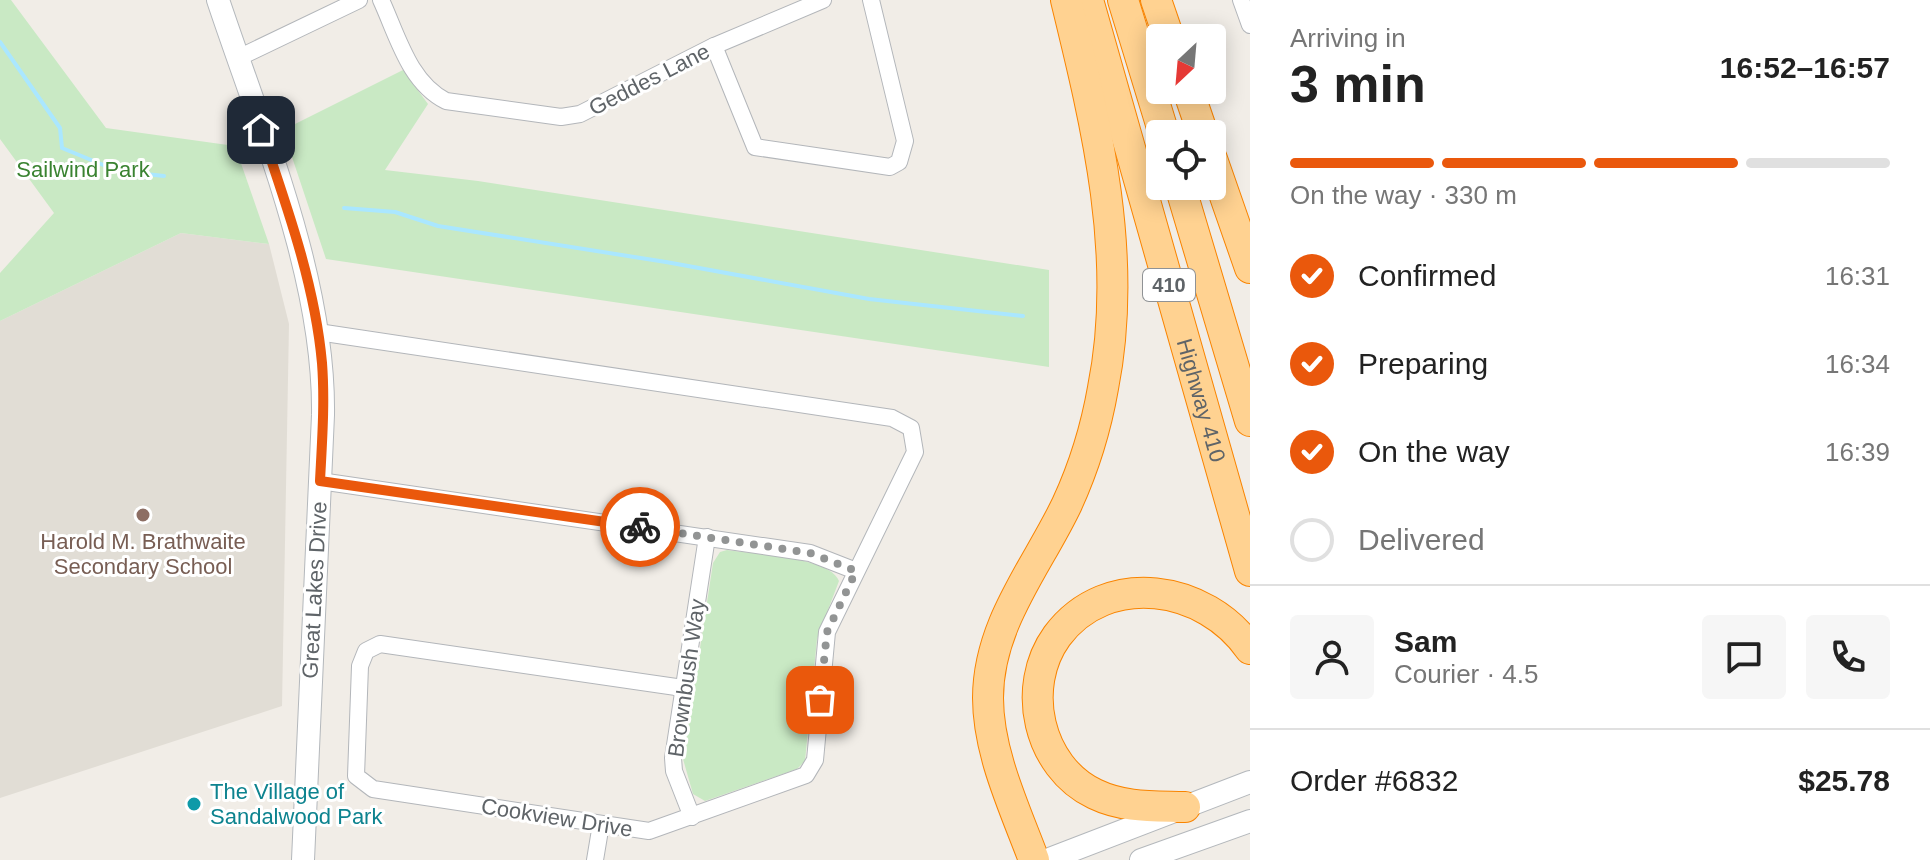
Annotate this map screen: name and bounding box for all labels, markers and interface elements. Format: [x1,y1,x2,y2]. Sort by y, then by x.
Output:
text: Arriving in [1290,23,1406,53]
north arrow [1146,24,1226,104]
map controls [1146,24,1226,200]
street label: Geddes Lane [585,38,714,121]
text: 16:52–16:57 [1720,51,1890,84]
text: 3 min [1290,55,1426,113]
pin [227,96,295,164]
icon: home [239,108,283,152]
button: locate [1146,120,1226,200]
park label: Sailwind Park [16,157,151,182]
text: On the way · 330 m [1290,180,1517,210]
icon: check [1290,254,1334,298]
text: Confirmed [1358,259,1496,292]
text: 16:31 [1825,261,1890,291]
road number: 410 [1143,269,1195,301]
street label: Highway 410 [1172,336,1230,465]
icon: check [1290,342,1334,386]
text: Preparing [1358,347,1488,380]
text: 16:34 [1825,349,1890,379]
icon: check [1290,430,1334,474]
text: On the way [1358,435,1510,468]
text: 16:39 [1825,437,1890,467]
courier [600,487,680,567]
street label: Great Lakes Drive [297,501,332,679]
icon: bike [618,505,662,549]
marker: Harold M. Brathwaite Secondary School [134,506,152,524]
text: Delivered [1358,523,1485,556]
place label: Harold M. Brathwaite Secondary School [40,529,246,579]
street label: Brownbush Way [663,597,710,759]
button: person [1290,615,1374,699]
button: chat [1702,615,1786,699]
button: phone [1806,615,1890,699]
text: Sam [1394,625,1457,658]
text: Courier · 4.5 [1394,659,1539,689]
pin [786,666,854,734]
icon: bag [798,678,842,722]
text: Order #6832 [1290,764,1458,797]
text: $25.78 [1798,764,1890,797]
place label: The Village of Sandalwood Park [210,779,383,829]
street label: Cookview Drive [479,793,634,842]
marker: The Village of Sandalwood Park [185,795,203,813]

